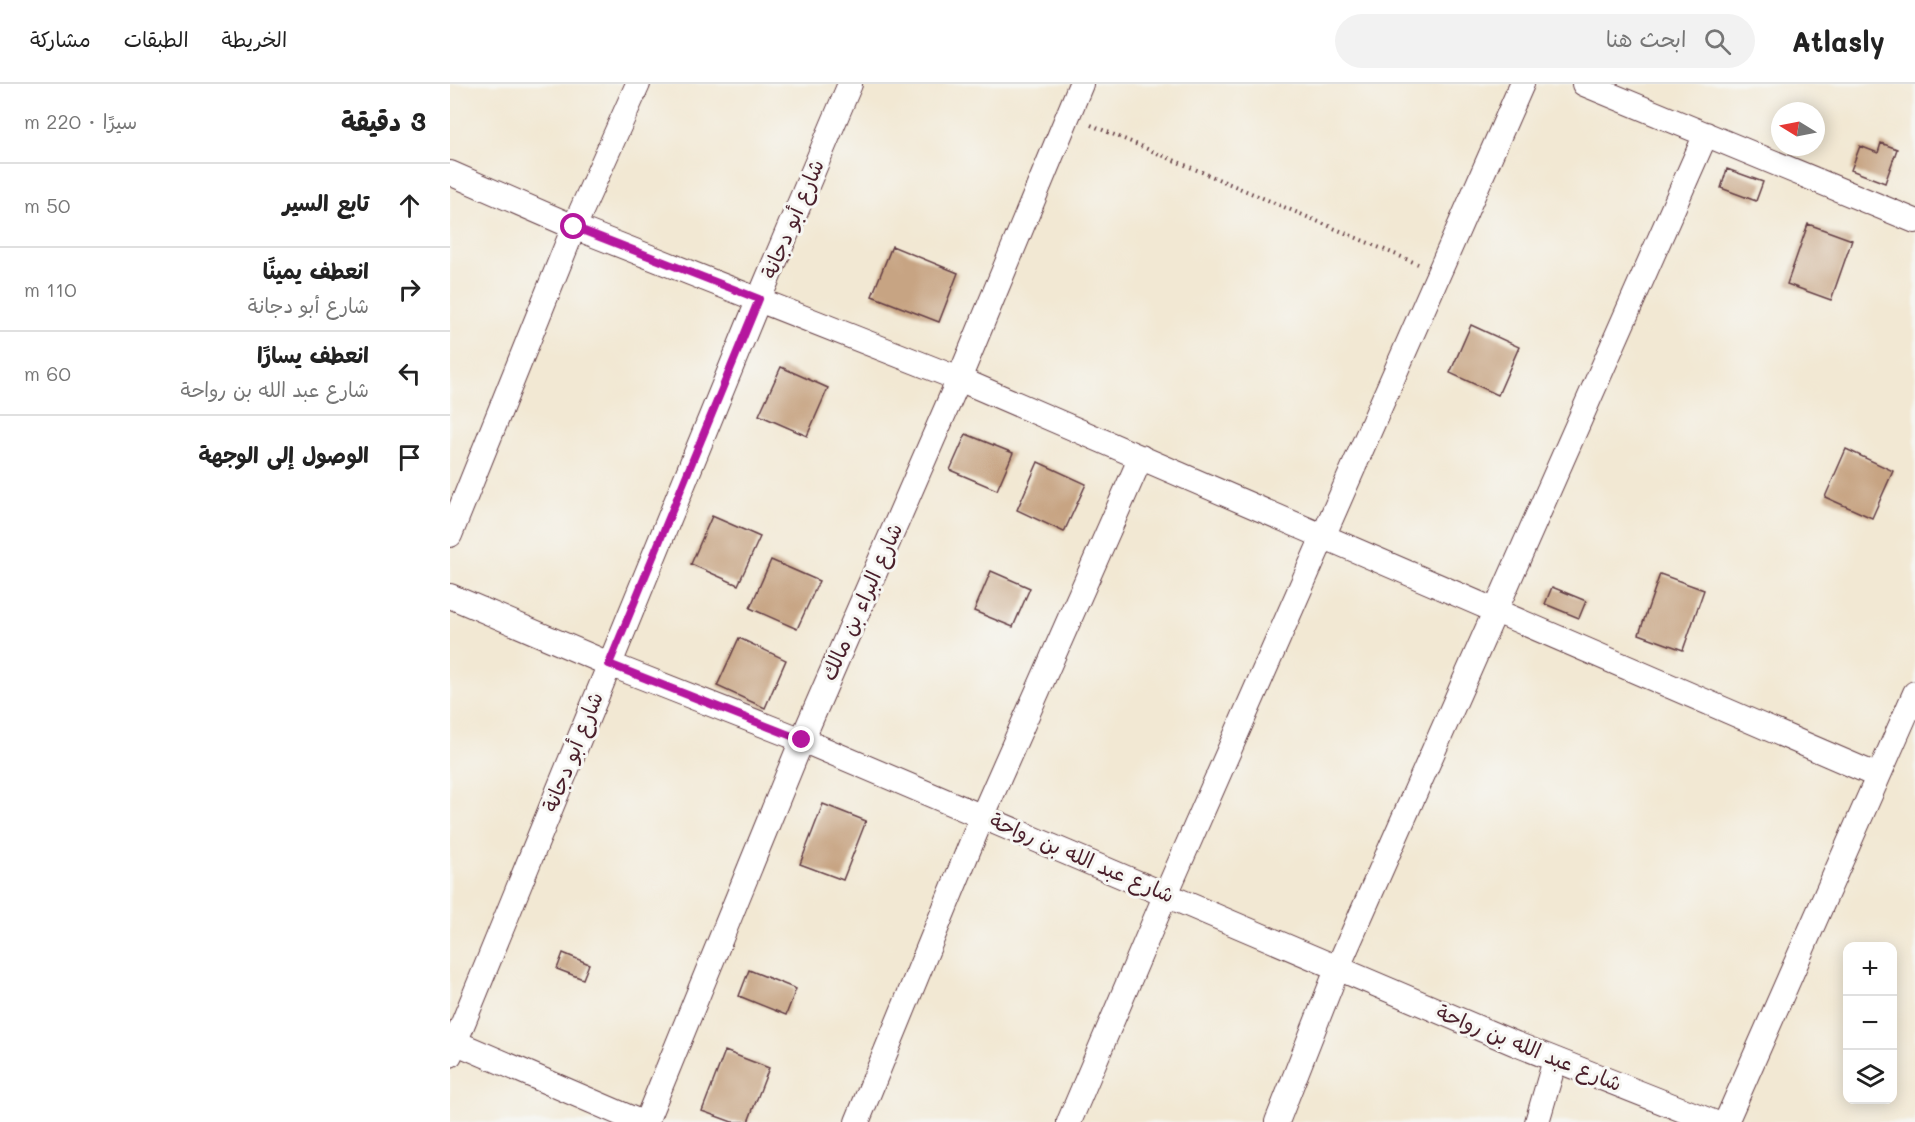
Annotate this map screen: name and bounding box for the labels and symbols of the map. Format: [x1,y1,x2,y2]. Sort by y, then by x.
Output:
north arrow [1771,102,1825,156]
street label: شارع أبو دجانة [754,155,832,283]
route start [560,213,586,239]
street label: شارع البراء بن مالك [814,518,910,686]
street label: شارع أبو دجانة [535,687,611,817]
route end [788,726,814,752]
street label: شارع عبد الله بن رواحة [985,806,1179,910]
street label: شارع عبد الله بن رواحة [1432,997,1626,1099]

